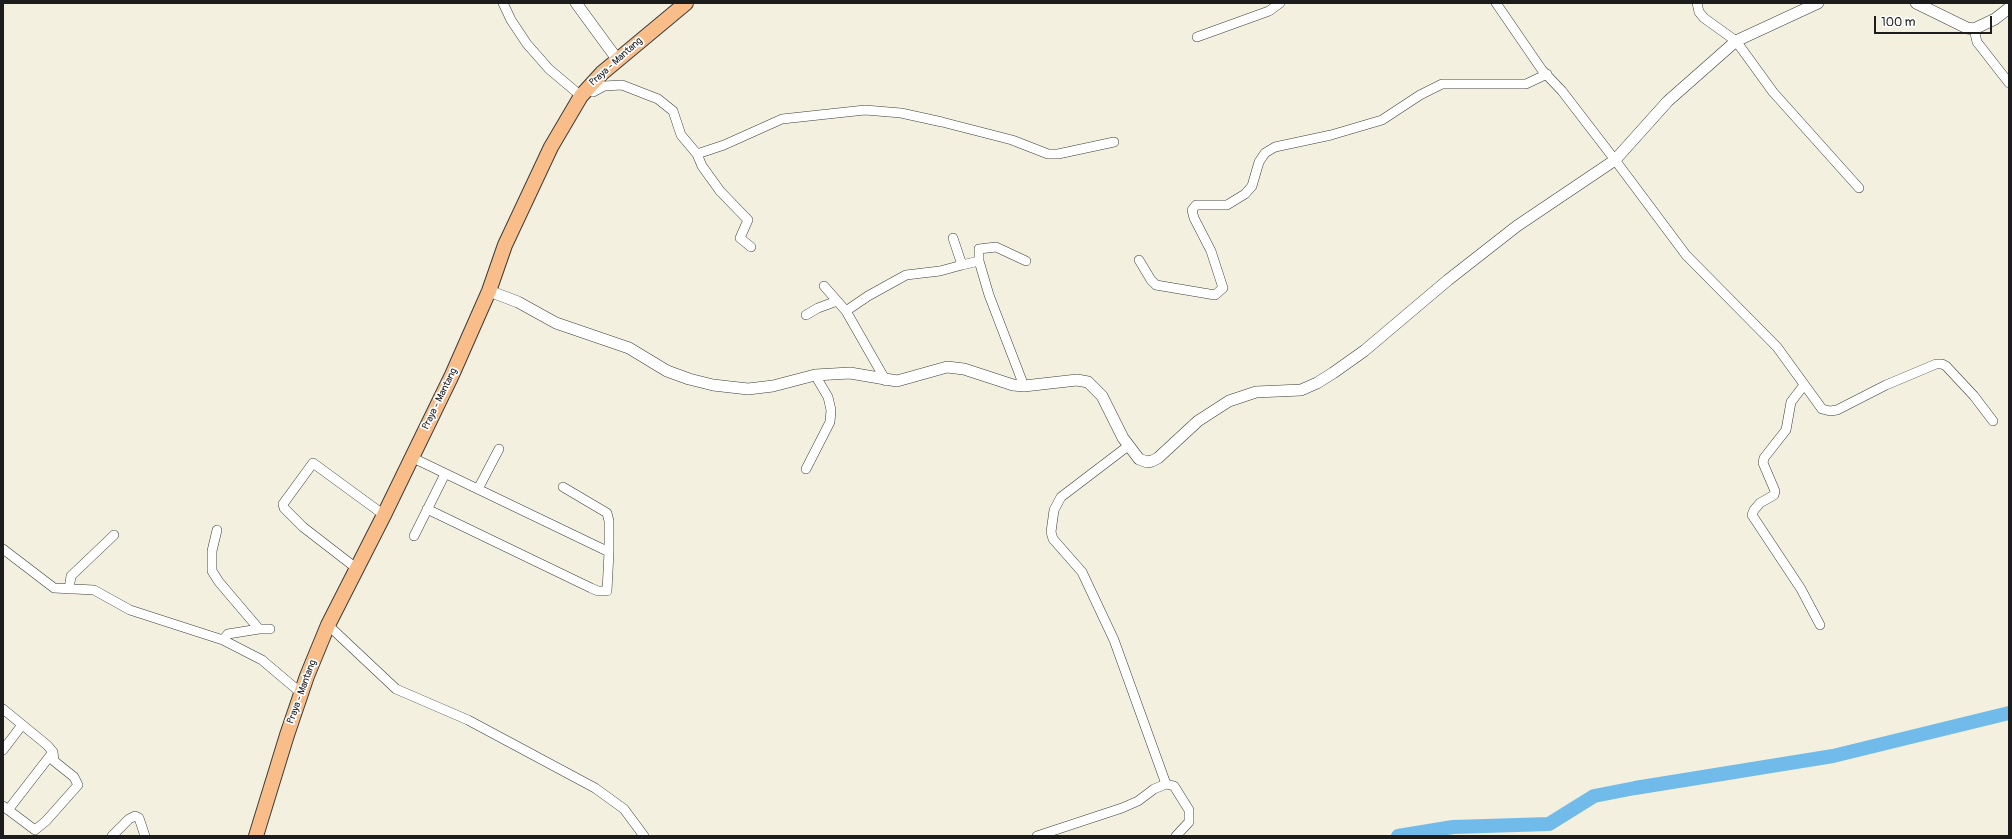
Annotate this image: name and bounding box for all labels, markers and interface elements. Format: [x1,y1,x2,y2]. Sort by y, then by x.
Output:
scale bar [1876,8,1994,34]
text: 100 m [1881,15,1915,30]
street label: Praya - Mantang [587,35,645,89]
street label: Praya - Mantang [420,366,460,432]
street label: Praya - Mantang [285,658,319,726]

